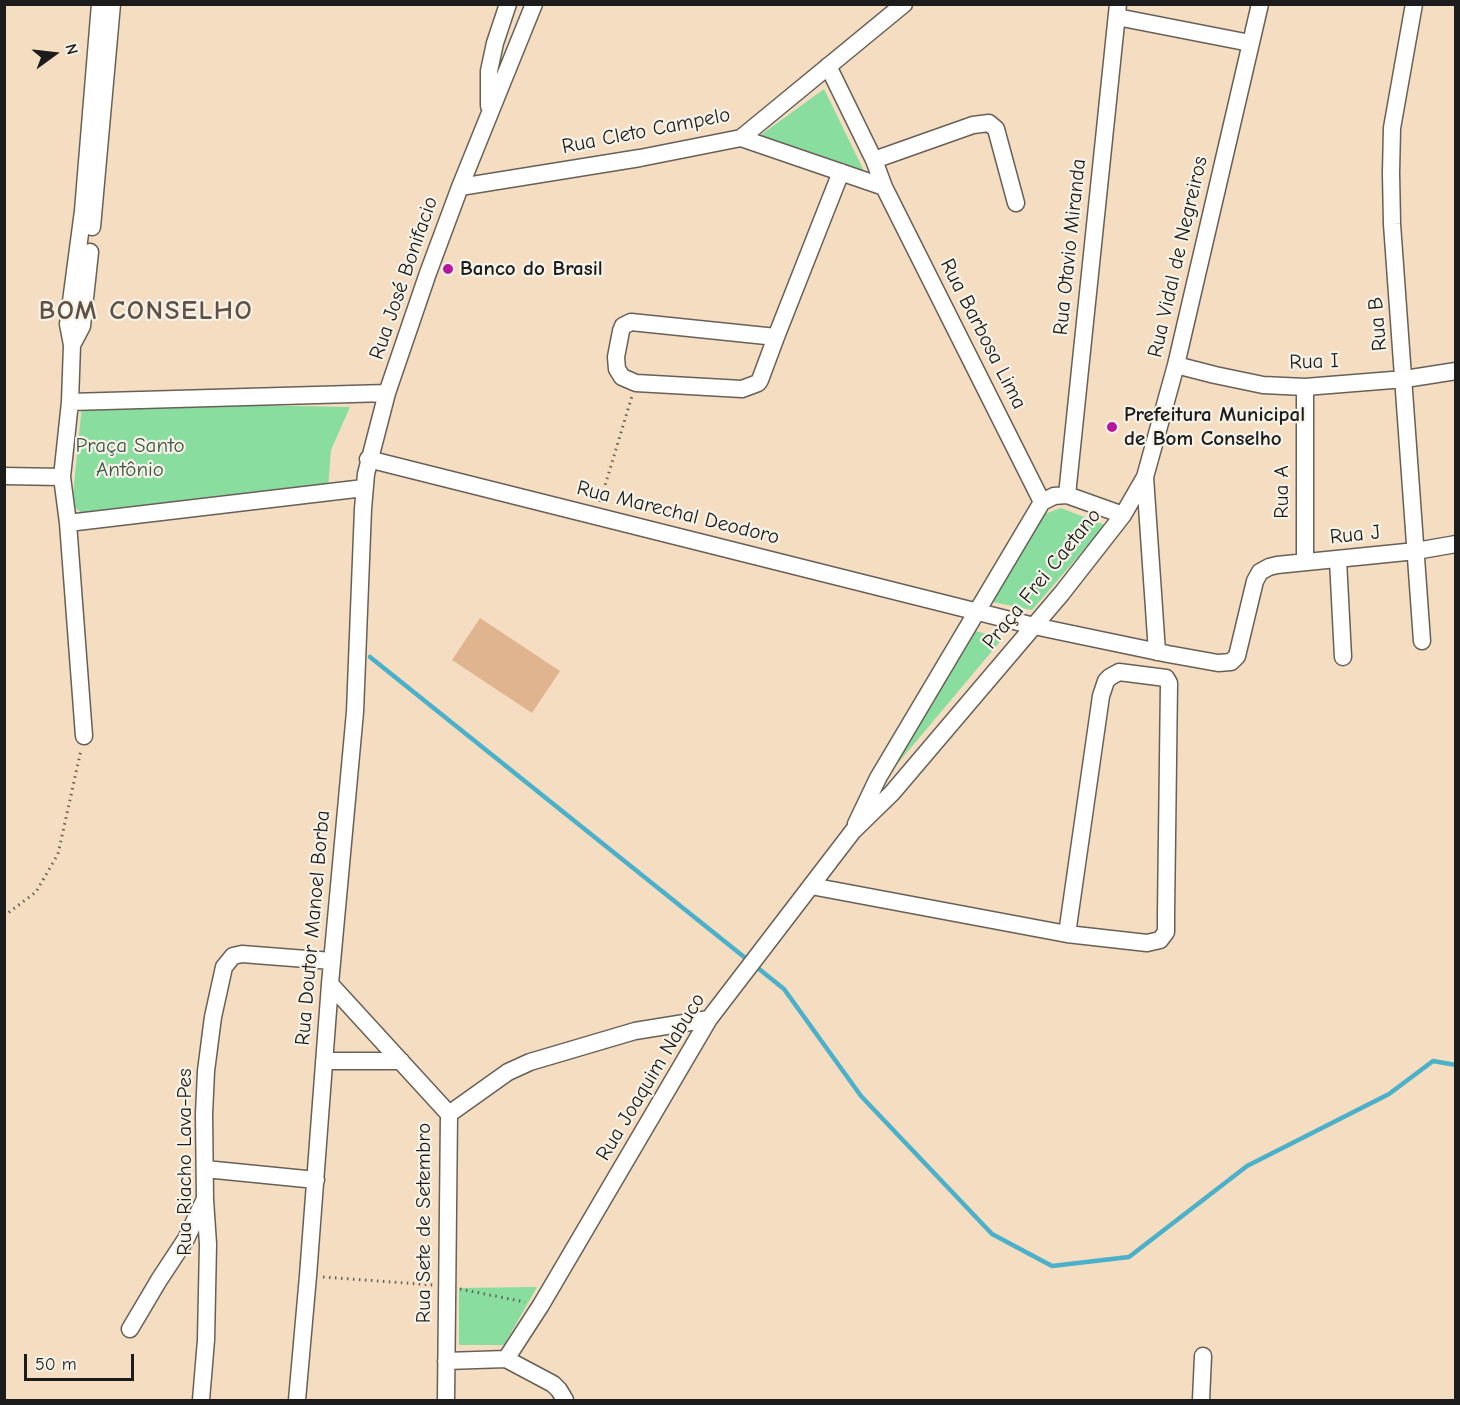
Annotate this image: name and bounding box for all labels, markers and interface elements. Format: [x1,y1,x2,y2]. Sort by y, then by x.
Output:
north arrow [24,24,84,84]
text: N [61,42,81,57]
street label: Rua Cleto Campelo [560,102,732,160]
street label: Rua Vidal de Negreiros [1143,154,1213,360]
street label: Rua Otavio Miranda [1048,158,1092,336]
street label: Rua José Bonifacio [364,193,444,363]
street label: Rua Barbosa Lima [934,255,1032,413]
place label: Banco do Brasil [460,256,603,282]
marker: Banco do Brasil [441,262,455,276]
district label: BOM CONSELHO [39,295,253,327]
street label: Rua B [1363,296,1393,352]
street label: Rua I [1289,349,1339,375]
place label: Prefeitura Municipal de Bom Conselho [1124,402,1305,452]
marker: Prefeitura Municipal de Bom Conselho [1105,420,1119,434]
park label: Praça Santo Antônio [75,433,185,483]
street label: Rua A [1269,465,1295,519]
street label: Rua Marechal Deodoro [574,476,782,550]
street label: Praça Frei Caetano [977,503,1107,655]
street label: Rua J [1328,520,1382,550]
street label: Rua Doutor Manoel Borba [290,809,336,1047]
street label: Rua Joaquim Nabuco [591,989,711,1165]
street label: Rua Riacho Lava-Pes [172,1068,198,1256]
street label: Rua Sete de Setembro [411,1123,437,1323]
scale bar [27,1342,136,1380]
text: 50 m [35,1354,77,1375]

